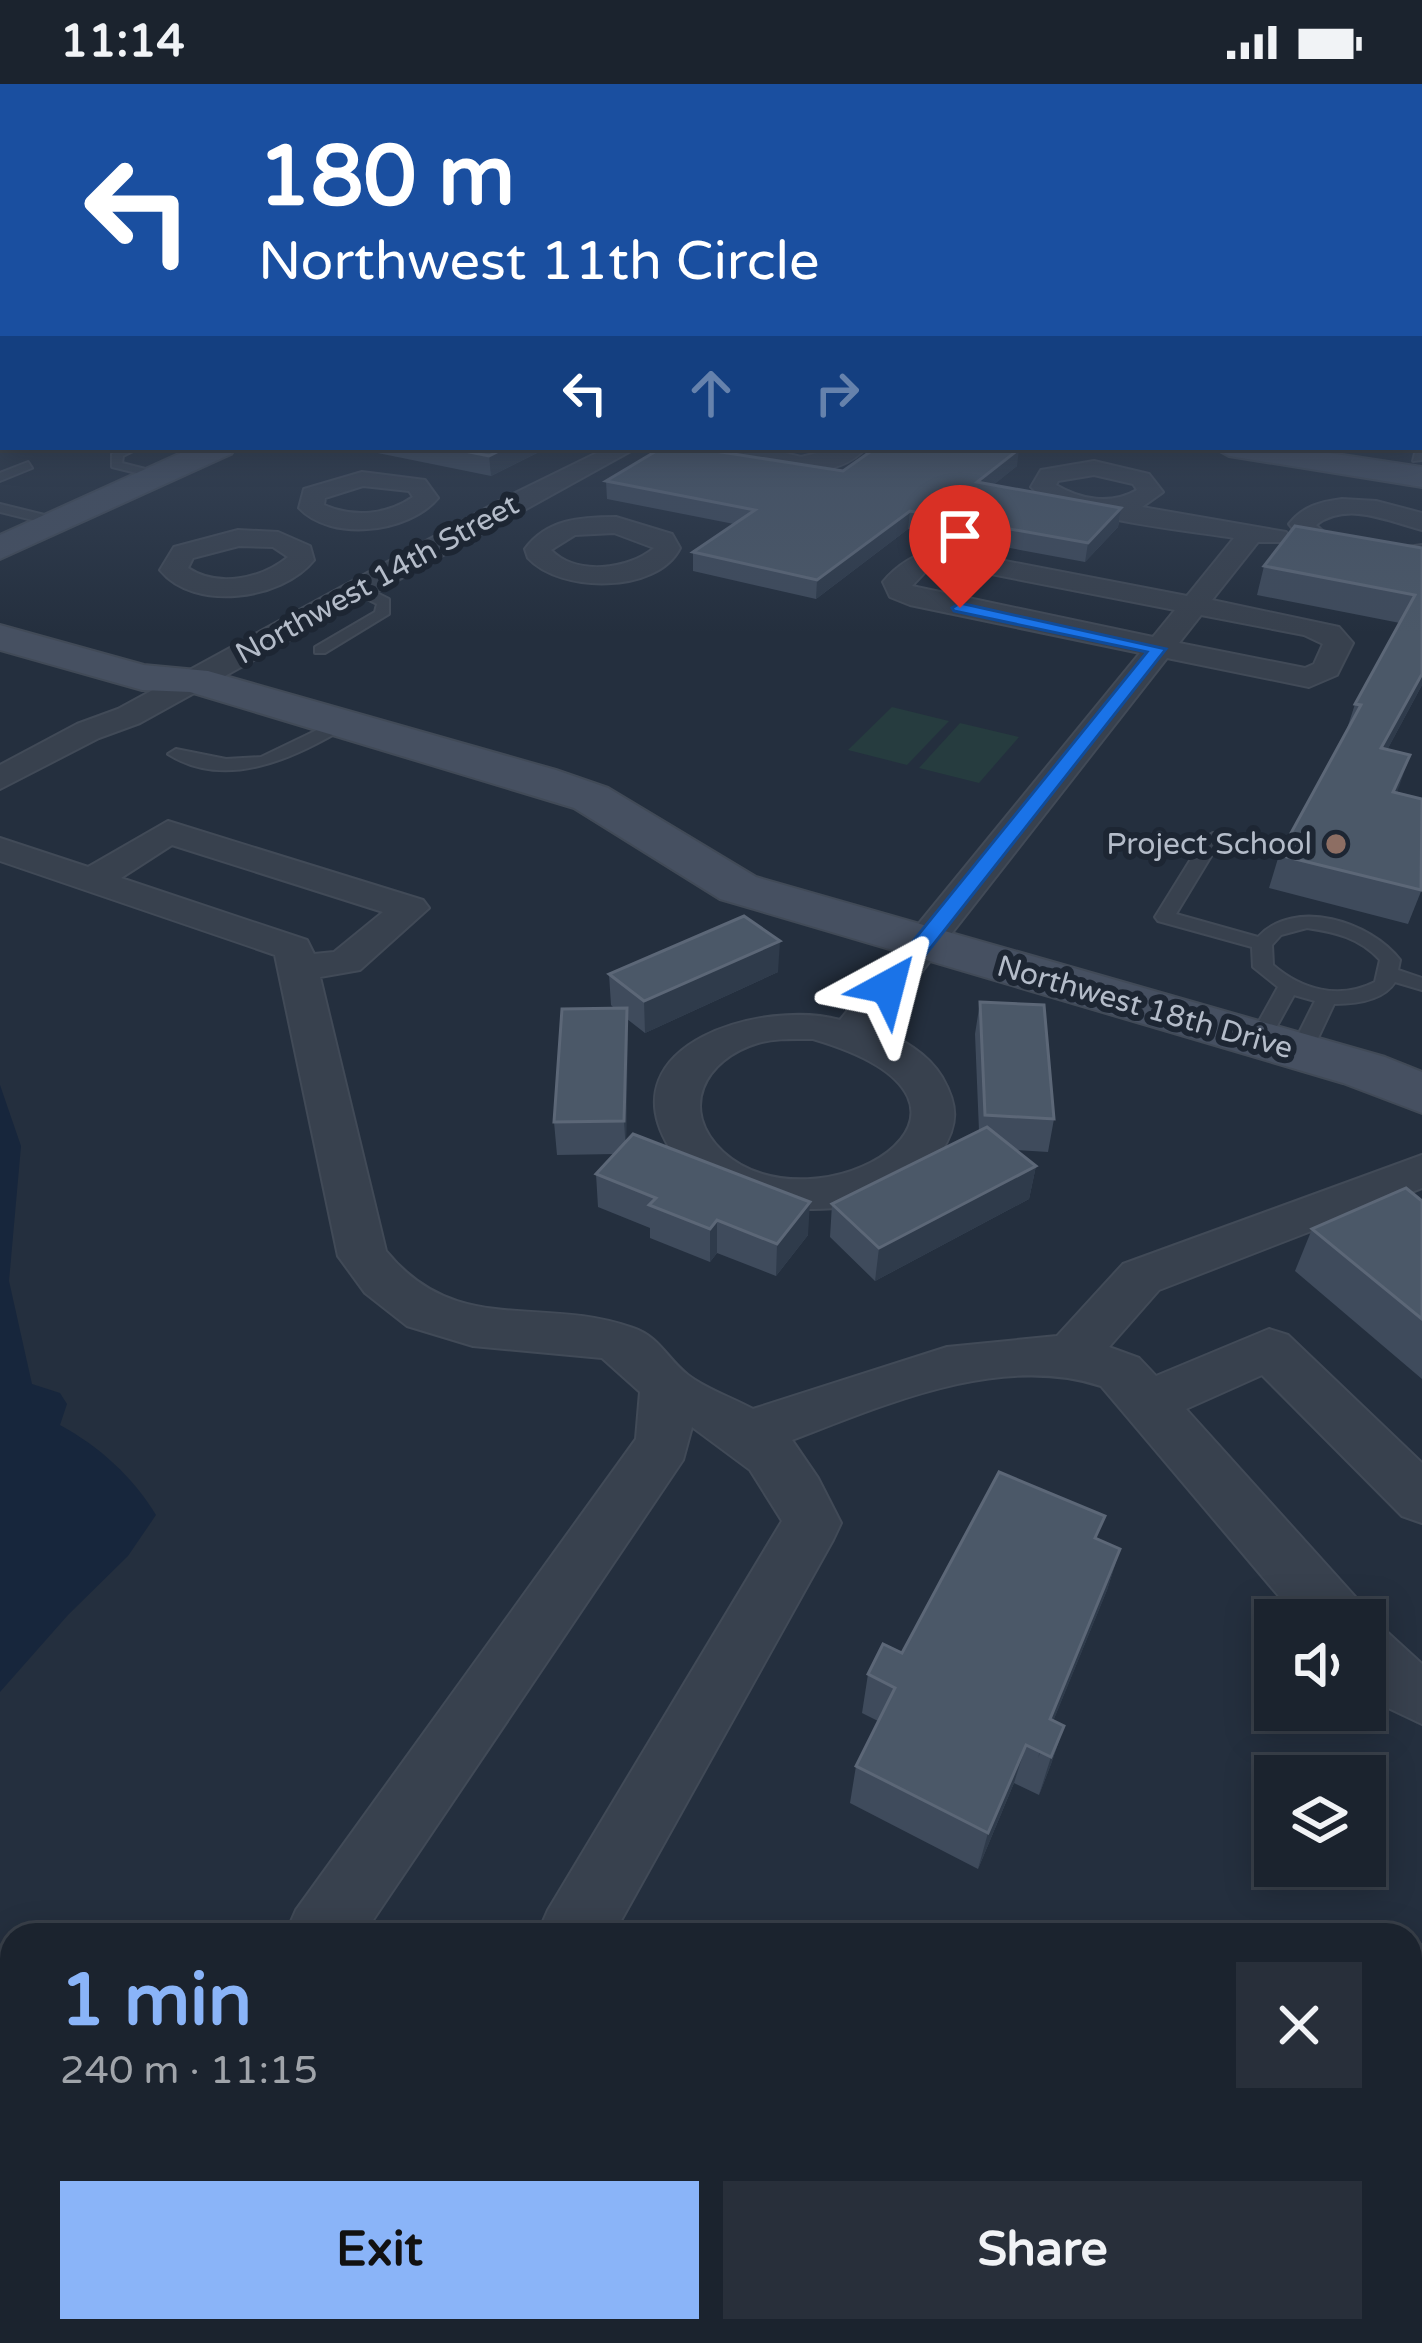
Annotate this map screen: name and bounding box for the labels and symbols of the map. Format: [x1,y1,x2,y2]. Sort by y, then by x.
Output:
pin [909,485,1011,608]
street label: Northwest 14th Street [229,486,525,673]
place label: Project School [1106,826,1312,863]
marker: Project School [1323,831,1349,857]
position arrow [825,924,951,1050]
street label: Northwest 18th Drive [993,948,1297,1067]

